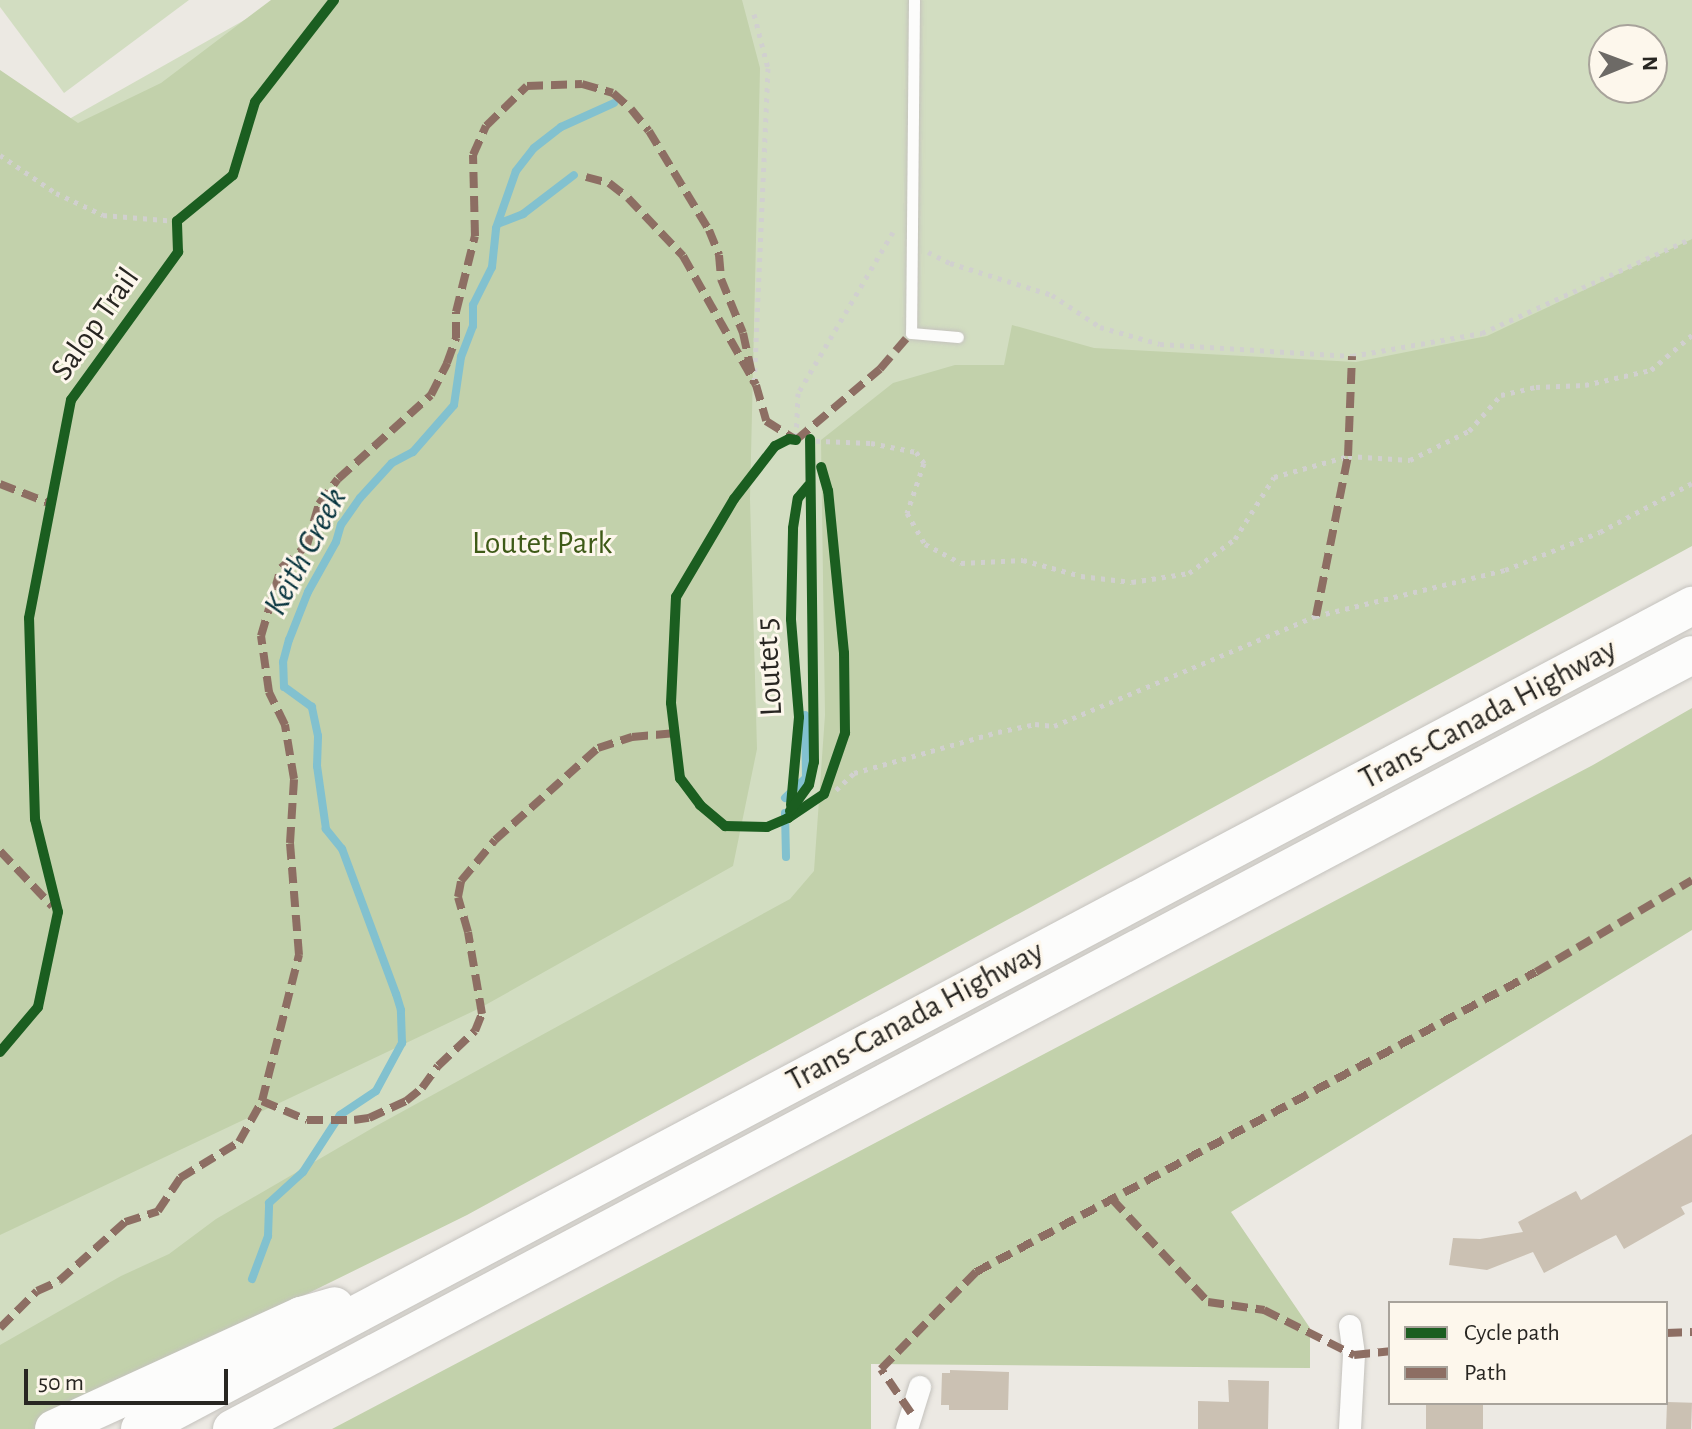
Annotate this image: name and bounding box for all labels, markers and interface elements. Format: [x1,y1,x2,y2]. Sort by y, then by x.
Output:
north arrow [1588,24,1668,104]
text: N [1639,56,1661,71]
street label: Salop Trail [42,260,148,388]
water label: Keith Creek [256,481,356,623]
park label: Loutet Park [472,524,612,562]
street label: Loutet 5 [747,617,791,717]
street label: Trans-Canada Highway [1353,630,1623,798]
street label: Trans-Canada Highway [780,932,1050,1100]
legend [1388,1301,1668,1405]
text: Cycle path [1464,1321,1560,1345]
scale bar [28,1353,232,1403]
text: Path [1464,1361,1507,1385]
text: 50 m [38,1371,84,1395]

